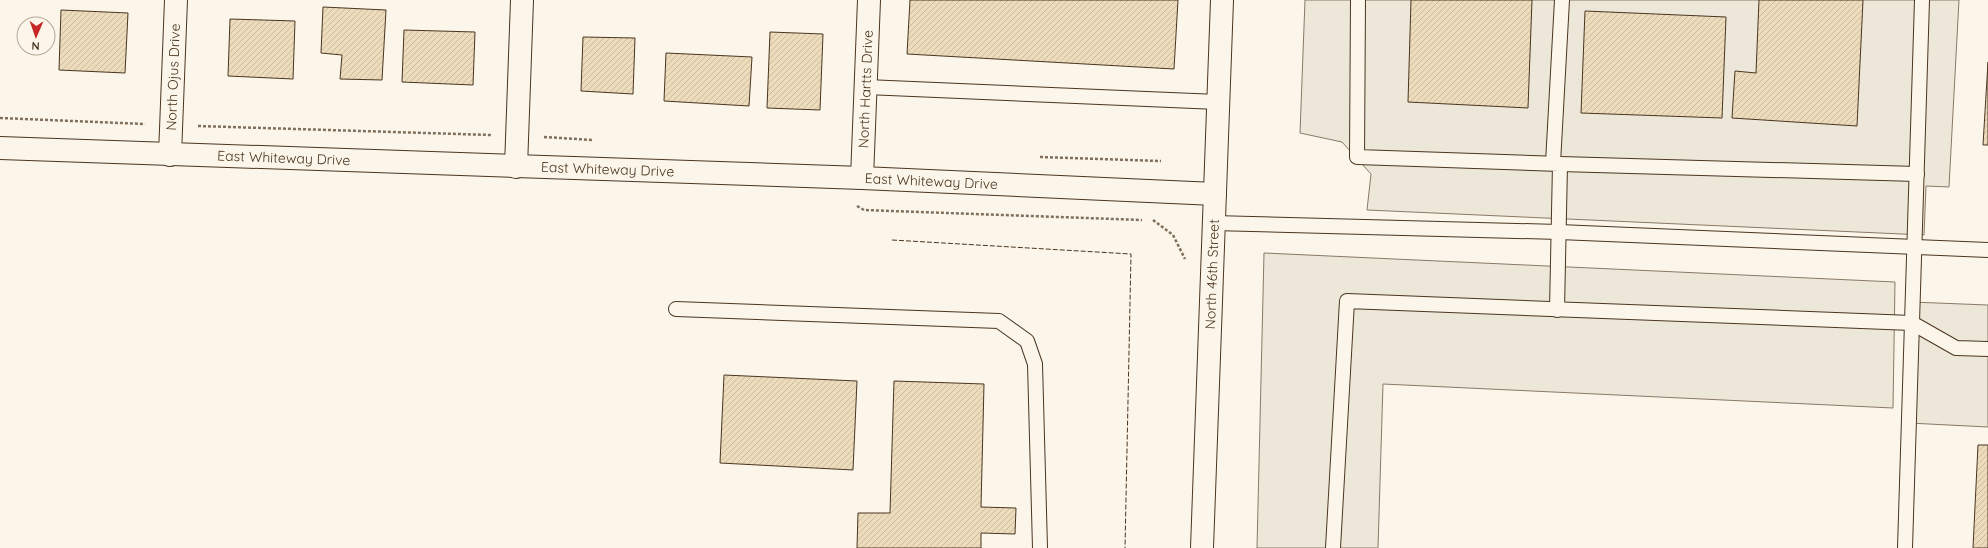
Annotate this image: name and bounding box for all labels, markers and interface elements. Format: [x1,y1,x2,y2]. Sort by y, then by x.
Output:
north arrow [16,16,56,56]
street label: North Ojus Drive [162,23,184,131]
street label: North Hartts Drive [854,29,877,149]
text: N [31,39,40,53]
street label: East Whiteway Drive [217,147,351,169]
street label: East Whiteway Drive [541,158,675,180]
street label: East Whiteway Drive [864,169,998,193]
street label: North 46th Street [1201,218,1223,330]

